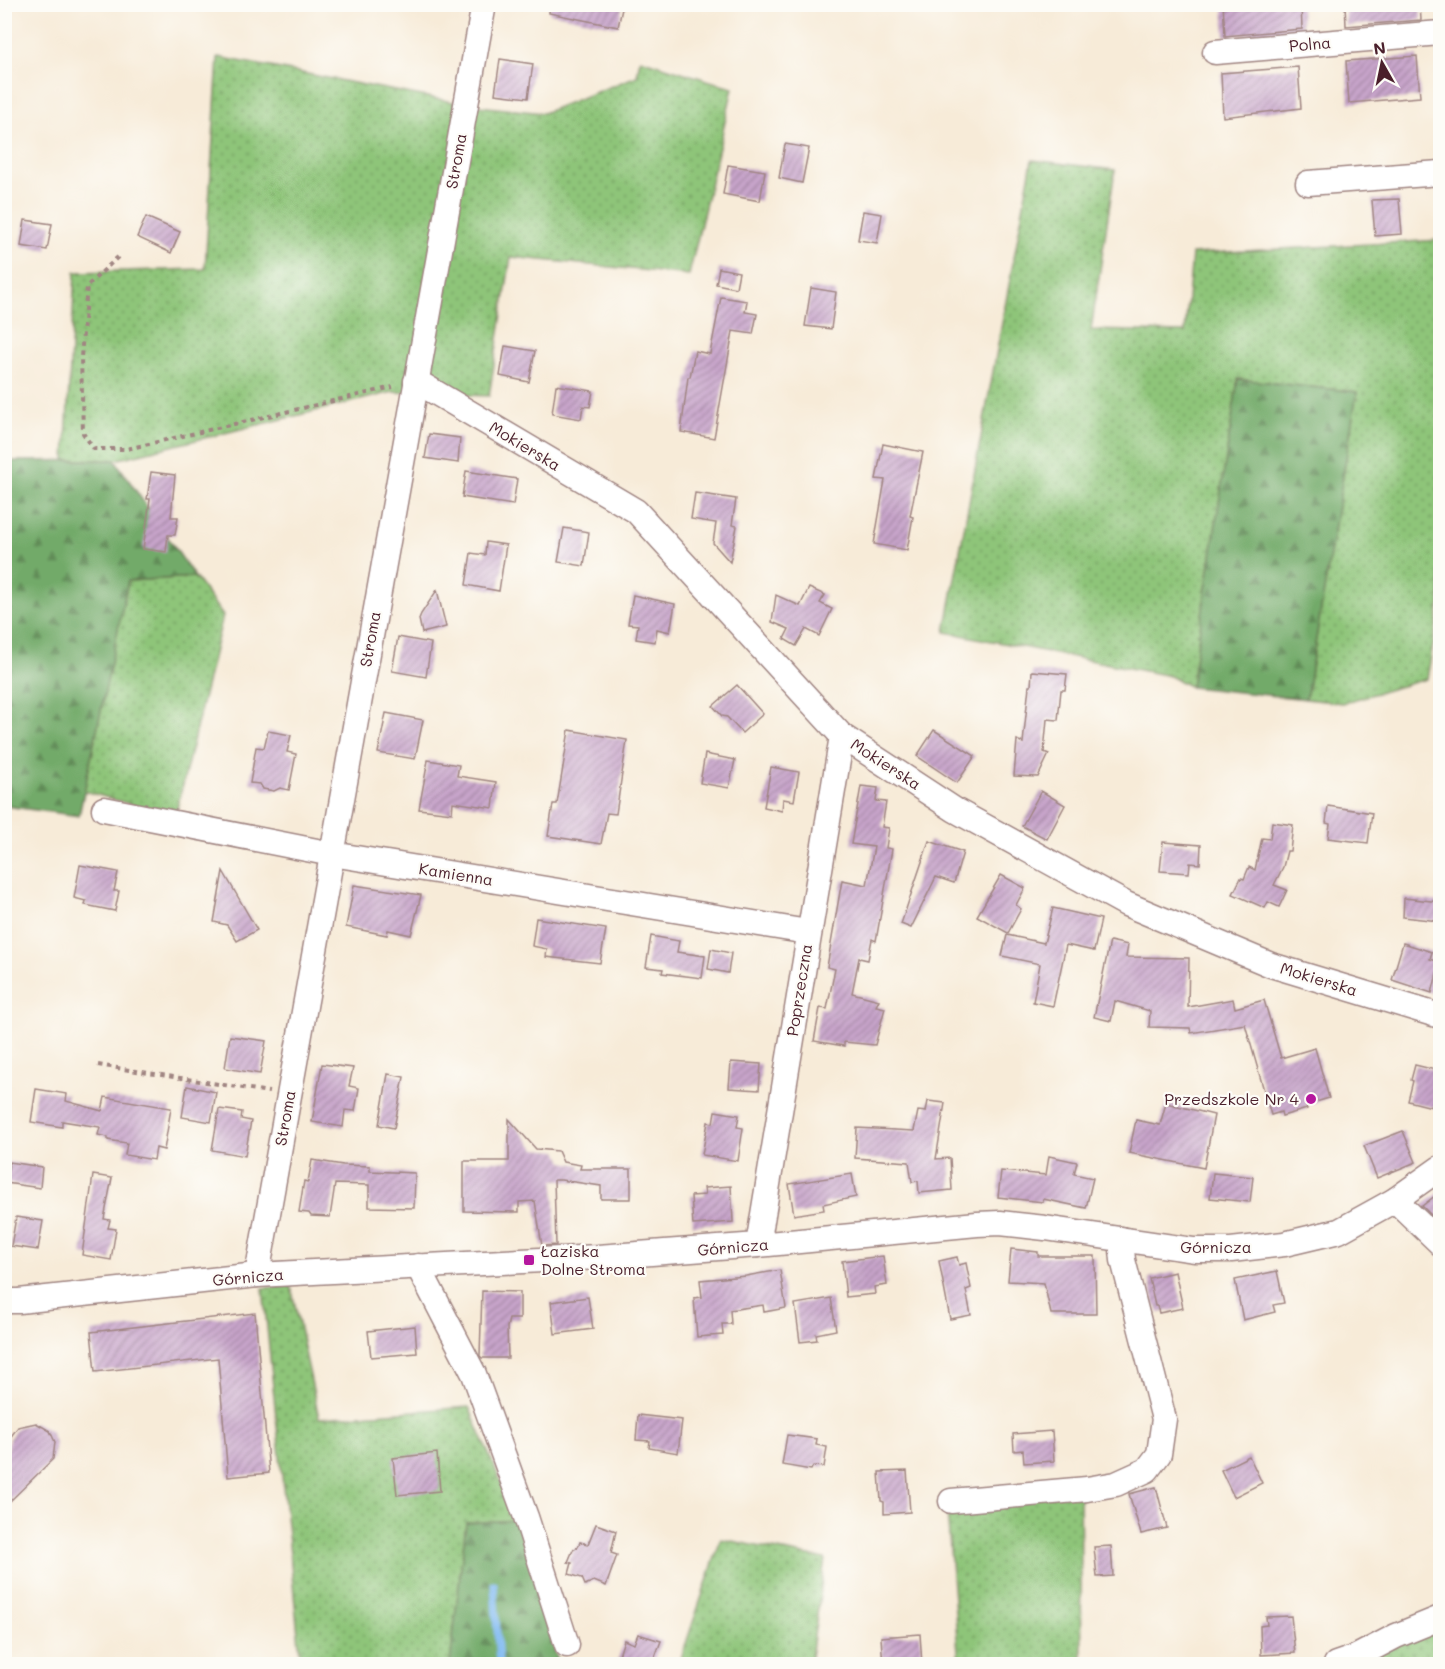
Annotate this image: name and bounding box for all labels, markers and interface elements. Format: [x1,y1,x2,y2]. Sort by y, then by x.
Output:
street label: Polna [1288,31,1332,56]
north arrow [1352,33,1412,93]
text: N [1372,36,1387,59]
street label: Stroma [440,131,471,190]
street label: Mokierska [486,416,565,475]
street label: Stroma [354,609,385,668]
street label: Mokierska [847,733,925,794]
street label: Kamienna [417,857,495,890]
street label: Poprzeczna [781,942,816,1038]
street label: Mokierska [1278,957,1360,1000]
street label: Stroma [269,1088,300,1147]
place label: Przedszkole Nr 4 [1164,1088,1300,1109]
marker: Przedszkole Nr 4 [1304,1092,1318,1106]
street label: Górnicza [696,1233,769,1260]
street label: Górnicza [1180,1236,1252,1257]
place label: Łaziska Dolne Stroma [541,1240,646,1279]
marker: Łaziska Dolne Stroma [522,1253,536,1267]
street label: Górnicza [211,1263,284,1290]

